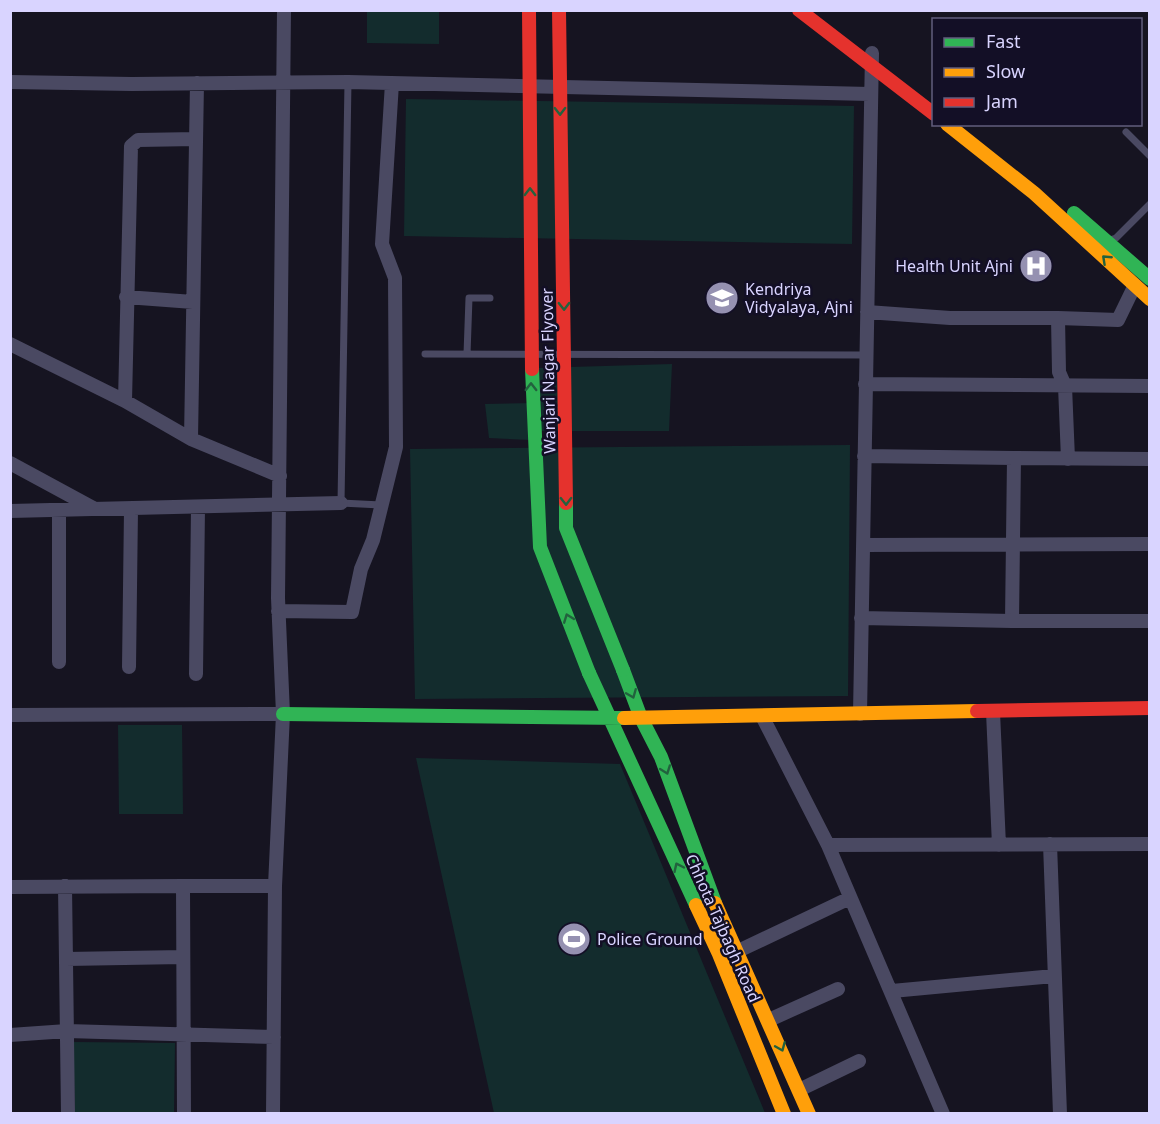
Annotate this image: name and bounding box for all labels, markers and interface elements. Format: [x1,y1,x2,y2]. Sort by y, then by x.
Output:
legend [932,18,1142,126]
text: Fast [986,29,1021,53]
text: Slow [986,59,1025,83]
text: Jam [984,89,1018,113]
one-way arrow [554,106,566,115]
one-way arrow [524,187,536,196]
hospital icon: Health Unit Ajni [1018,248,1054,284]
place label: Health Unit Ajni [895,255,1013,277]
one-way arrow [1102,256,1113,267]
place label: Kendriya Vidyalaya, Ajni [745,278,853,318]
school or university icon: Kendriya Vidyalaya, Ajni [704,280,740,316]
street label: Wanjari Nagar Flyover [536,288,560,454]
one-way arrow [558,301,570,310]
one-way arrow [525,382,538,391]
one-way arrow [560,496,572,505]
one-way arrow [563,613,575,624]
one-way arrow [625,688,637,699]
one-way arrow [659,765,672,775]
street label: Chhota Tajbagh Road [680,850,766,1006]
one-way arrow [674,862,686,873]
sports icon: Police Ground [556,921,592,957]
place label: Police Ground [597,928,703,950]
one-way arrow [774,1041,786,1052]

